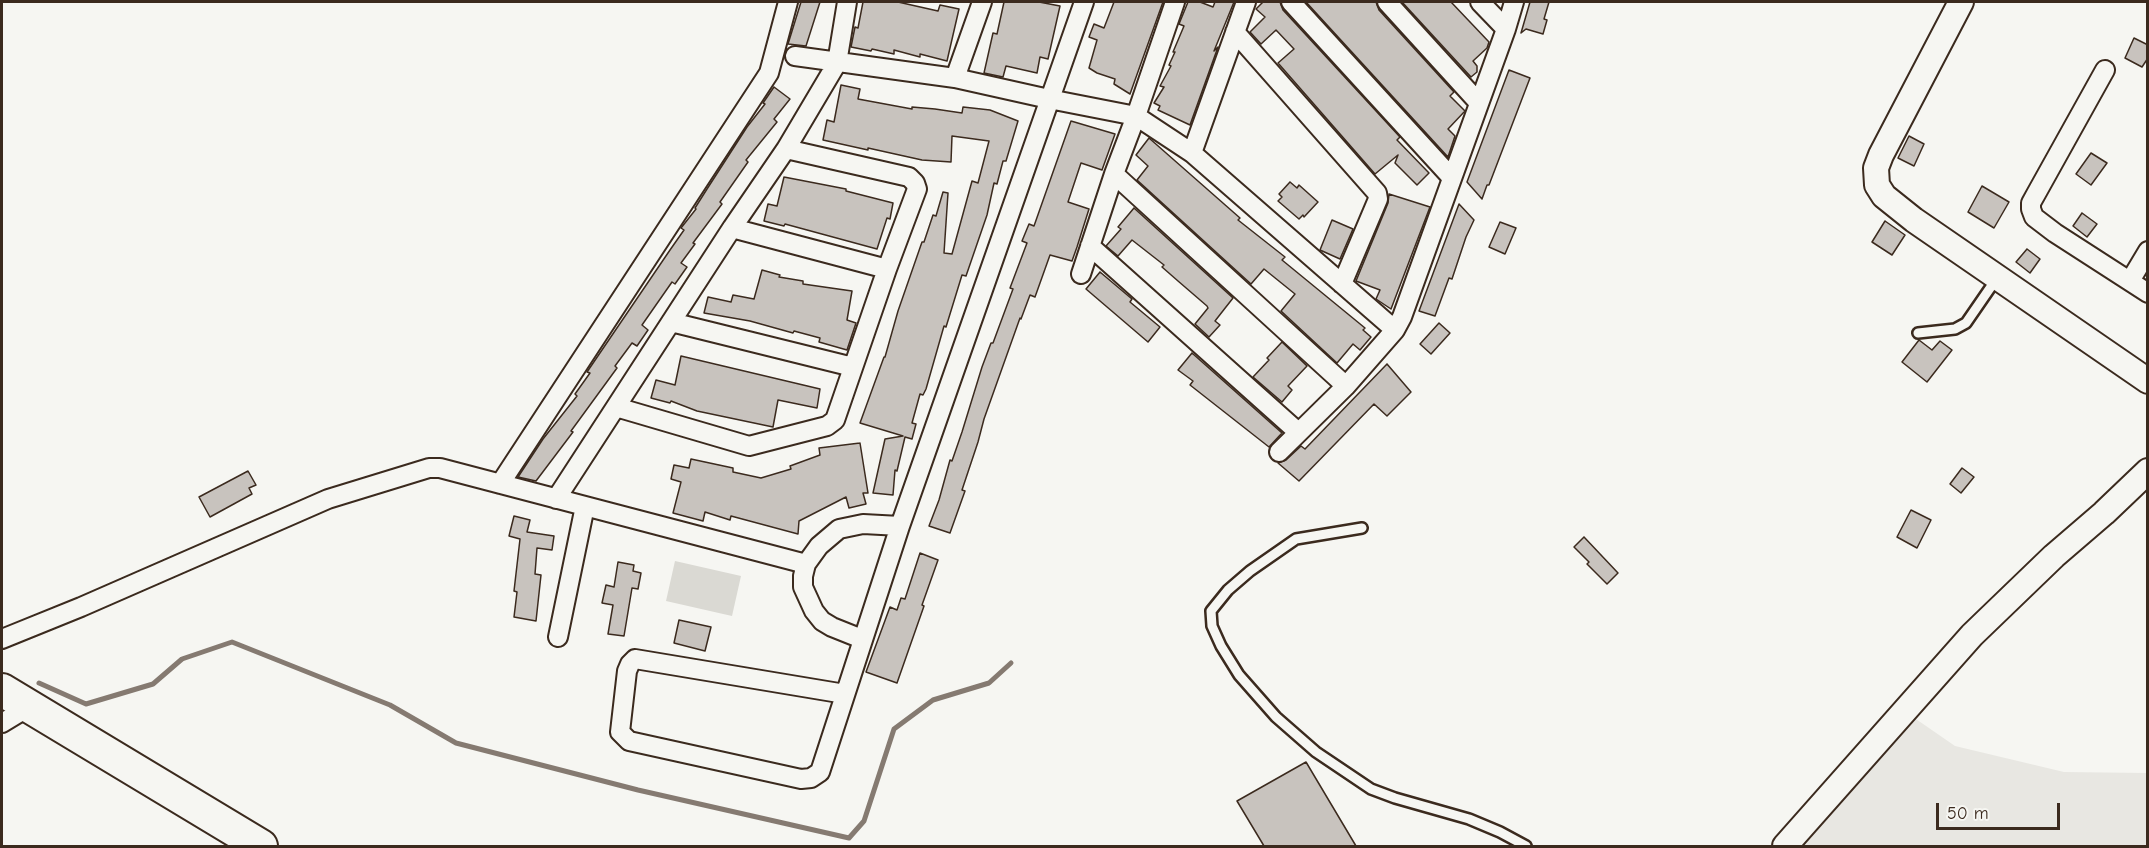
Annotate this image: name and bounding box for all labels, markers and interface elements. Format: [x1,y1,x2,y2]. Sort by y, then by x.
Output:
scale bar [1939,791,2064,829]
text: 50 m [1947,803,1989,824]

